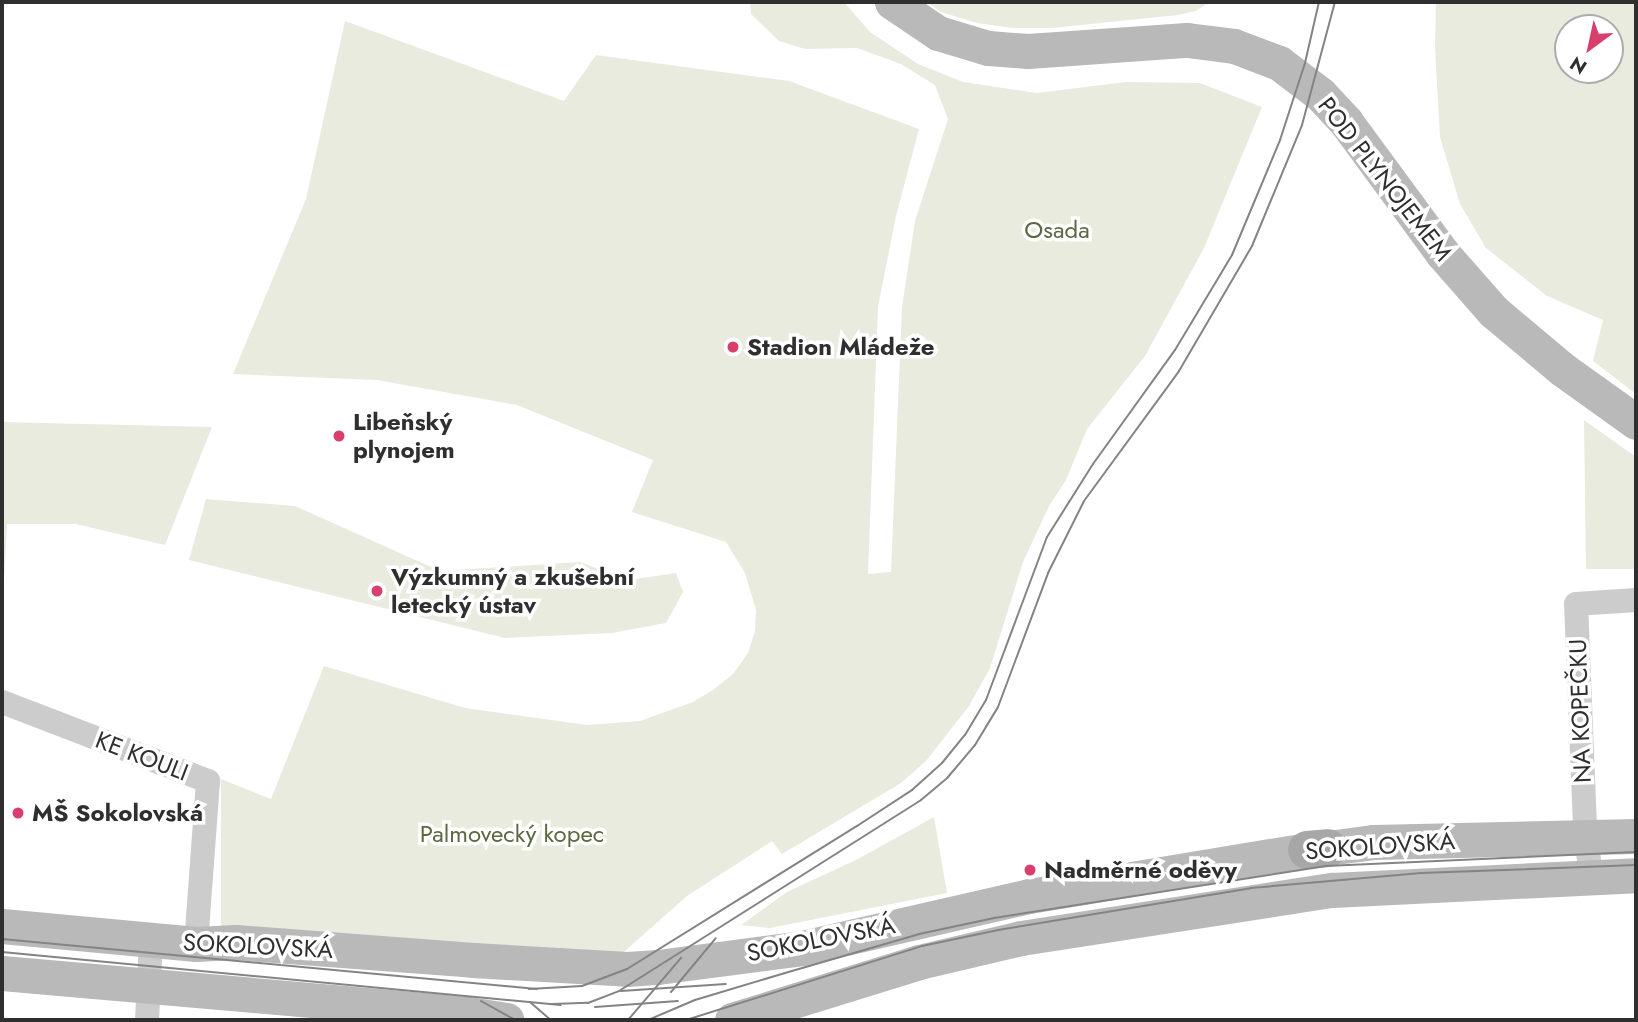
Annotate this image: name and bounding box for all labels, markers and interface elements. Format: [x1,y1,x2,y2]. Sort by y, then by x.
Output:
north arrow [1554,14,1624,84]
text: N [1565,50,1592,81]
street label: POD PLYNOJEMEM [1312,91,1458,267]
park label: Osada [1024,216,1090,244]
place label: Stadion Mládeže [747,333,934,361]
marker: Stadion Mládeže [725,339,741,355]
place label: Libeňský plynojem [353,408,455,464]
marker: Libeňský plynojem [331,428,347,444]
place label: Výzkumný a zkušební letecký ústav [391,563,634,619]
marker: Výzkumný a zkušební letecký ústav [369,583,385,599]
street label: NA KOPEČKU [1563,638,1597,784]
street label: KE KOULI [92,725,192,787]
place label: MŠ Sokolovská [32,799,203,827]
marker: MŠ Sokolovská [10,805,26,821]
park label: Palmovecký kopec [420,820,604,848]
street label: SOKOLOVSKÁ [1304,826,1456,866]
place label: Nadměrné oděvy [1044,856,1237,884]
marker: Nadměrné oděvy [1022,862,1038,878]
street label: SOKOLOVSKÁ [745,911,897,967]
street label: SOKOLOVSKÁ [182,928,334,964]

